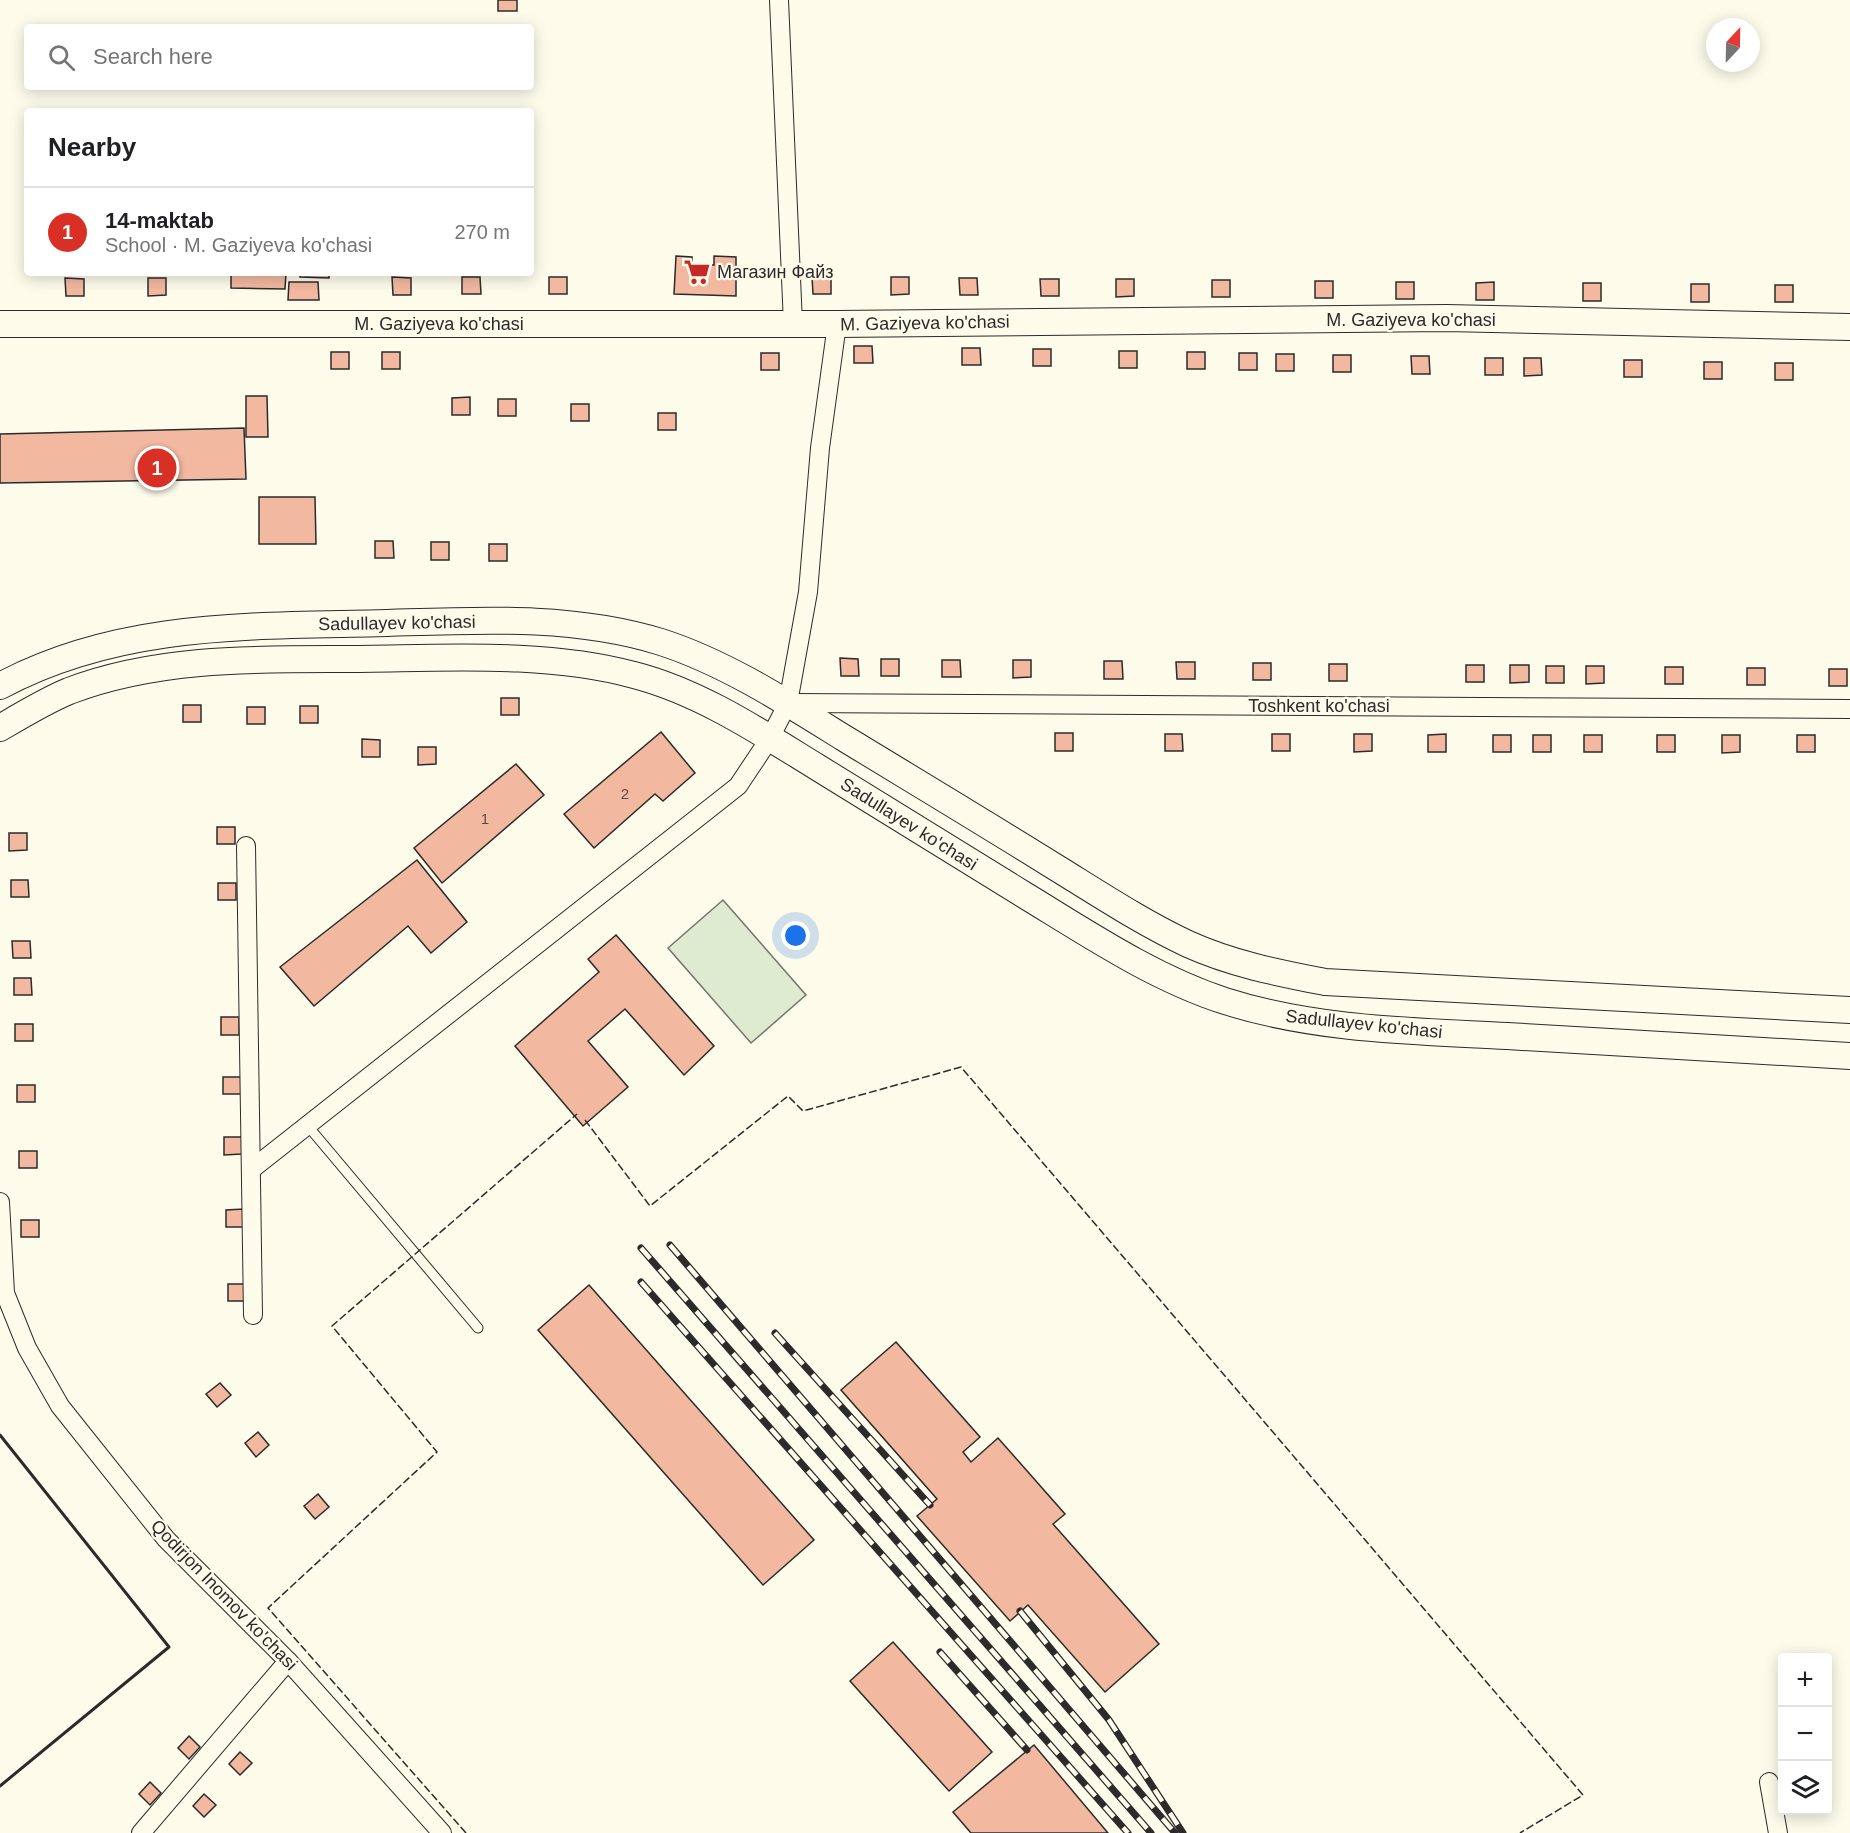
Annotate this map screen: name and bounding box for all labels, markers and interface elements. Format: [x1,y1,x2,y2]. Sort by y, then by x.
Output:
north arrow [1706,18,1760,72]
search box [24,24,534,90]
icon: search [45,41,78,74]
text: Search here [93,44,213,69]
text: Nearby [48,132,136,162]
text: 14-maktab [105,208,214,233]
text: 1 [62,221,73,243]
text: 270 m [454,221,510,243]
text: School · M. Gaziyeva ko'chasi [105,234,372,256]
supermarket icon: Магазин Файз [682,257,712,287]
place label: Магазин Файз [717,262,833,282]
street label: M. Gaziyeva ko'chasi [1326,310,1496,330]
street label: M. Gaziyeva ko'chasi [840,312,1010,334]
street label: M. Gaziyeva ko'chasi [354,314,524,334]
pin: 1 [138,446,176,490]
street label: Sadullayev ko'chasi [318,612,476,634]
street label: Toshkent ko'chasi [1248,696,1390,716]
street label: Sadullayev ko'chasi [837,774,981,874]
house number: 2 [621,785,629,802]
house number: 1 [481,810,489,827]
your location [781,921,810,950]
street label: Sadullayev ko'chasi [1285,1006,1443,1042]
street label: Qodirjon Inomov ko'chasi [147,1516,301,1674]
map controls [1778,1653,1832,1815]
button: + [1778,1653,1832,1707]
button: − [1778,1707,1832,1761]
button: layers [1778,1761,1832,1815]

